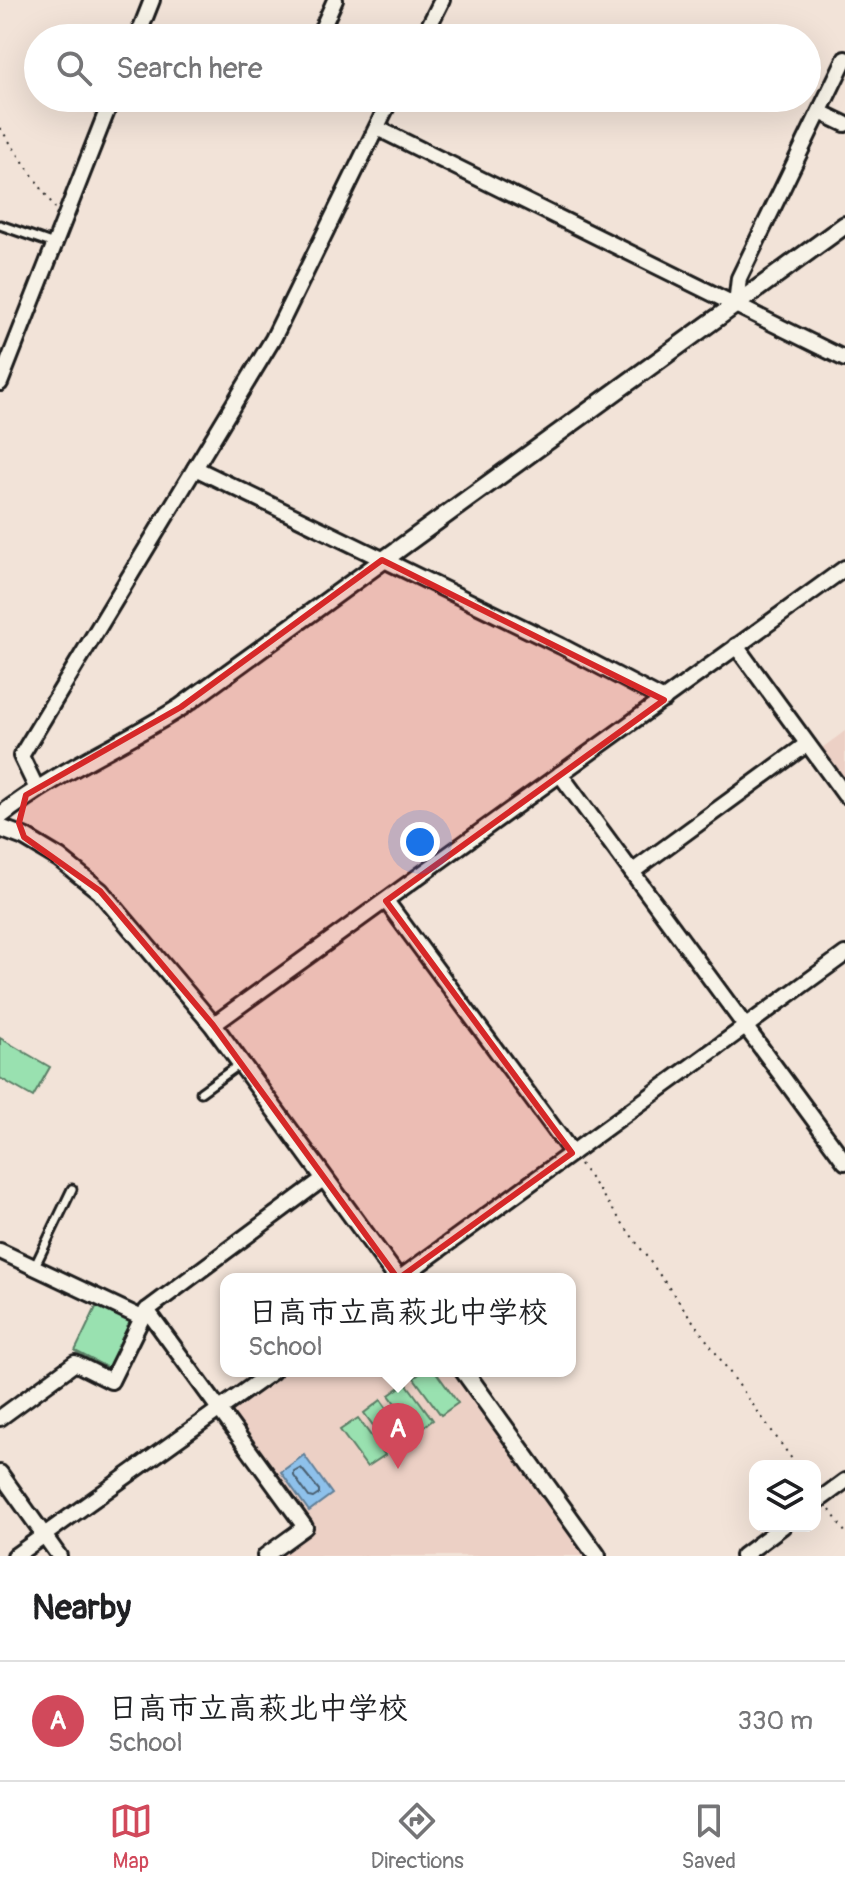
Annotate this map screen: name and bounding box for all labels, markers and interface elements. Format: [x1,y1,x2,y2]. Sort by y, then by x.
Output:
search box [24,24,821,112]
icon: search [52,46,96,90]
text: Search here [116,50,263,87]
your location [400,822,440,862]
popup [220,1273,576,1377]
text: 日高市立高萩北中学校 [248,1294,548,1331]
text: School [248,1331,323,1363]
pin: A [372,1403,424,1469]
map controls [749,1460,821,1532]
button: layers [749,1460,821,1532]
text: Nearby [32,1587,131,1630]
text: 日高市立高萩北中学校 [108,1690,408,1727]
text: A [50,1705,66,1737]
text: 330 m [737,1705,813,1737]
text: School [108,1727,183,1759]
tab: Map [109,1799,153,1875]
tab: Directions [371,1799,464,1875]
tab: Saved [682,1799,736,1875]

